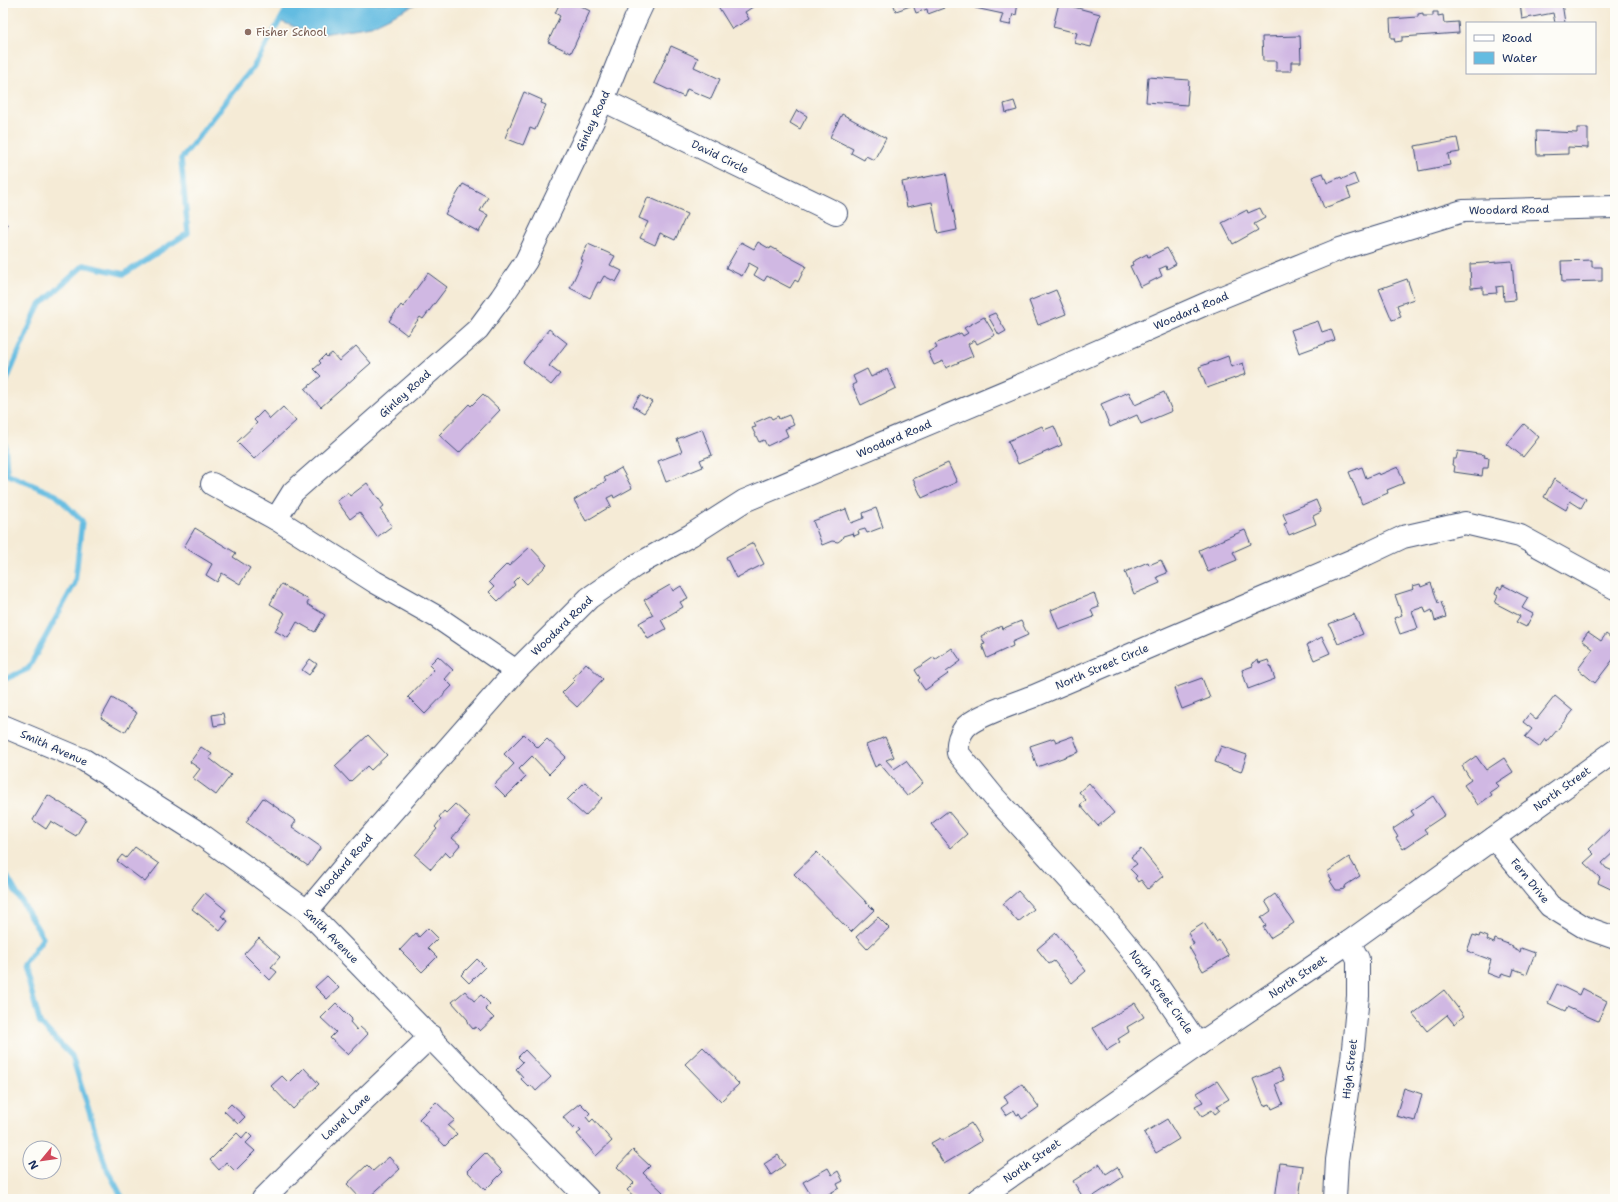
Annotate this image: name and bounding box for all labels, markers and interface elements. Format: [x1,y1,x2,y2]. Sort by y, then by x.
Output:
legend [1466,22,1596,74]
place label: Fisher School [256,25,327,40]
marker: Fisher School [243,27,253,37]
text: Road [1502,30,1533,46]
text: Water [1502,50,1538,66]
street label: Ginley Road [572,88,614,154]
street label: David Circle [689,137,751,177]
street label: Woodard Road [1469,202,1549,218]
street label: Woodard Road [1151,288,1231,334]
street label: Ginley Road [376,367,434,421]
street label: Woodard Road [854,416,934,462]
street label: Woodard Road [528,593,596,659]
street label: North Street Circle [1053,641,1151,693]
street label: Smith Avenue [18,726,90,770]
street label: North Street [1530,763,1594,815]
street label: Woodard Road [312,831,376,901]
street label: Fern Drive [1507,855,1553,907]
street label: Smith Avenue [300,905,362,967]
street label: North Street Circle [1126,947,1196,1037]
street label: North Street [1266,952,1330,1002]
street label: High Street [1339,1038,1361,1100]
street label: Laurel Lane [318,1090,374,1144]
street label: North Street [1000,1135,1064,1186]
north arrow [22,1140,62,1180]
text: N [25,1157,42,1172]

